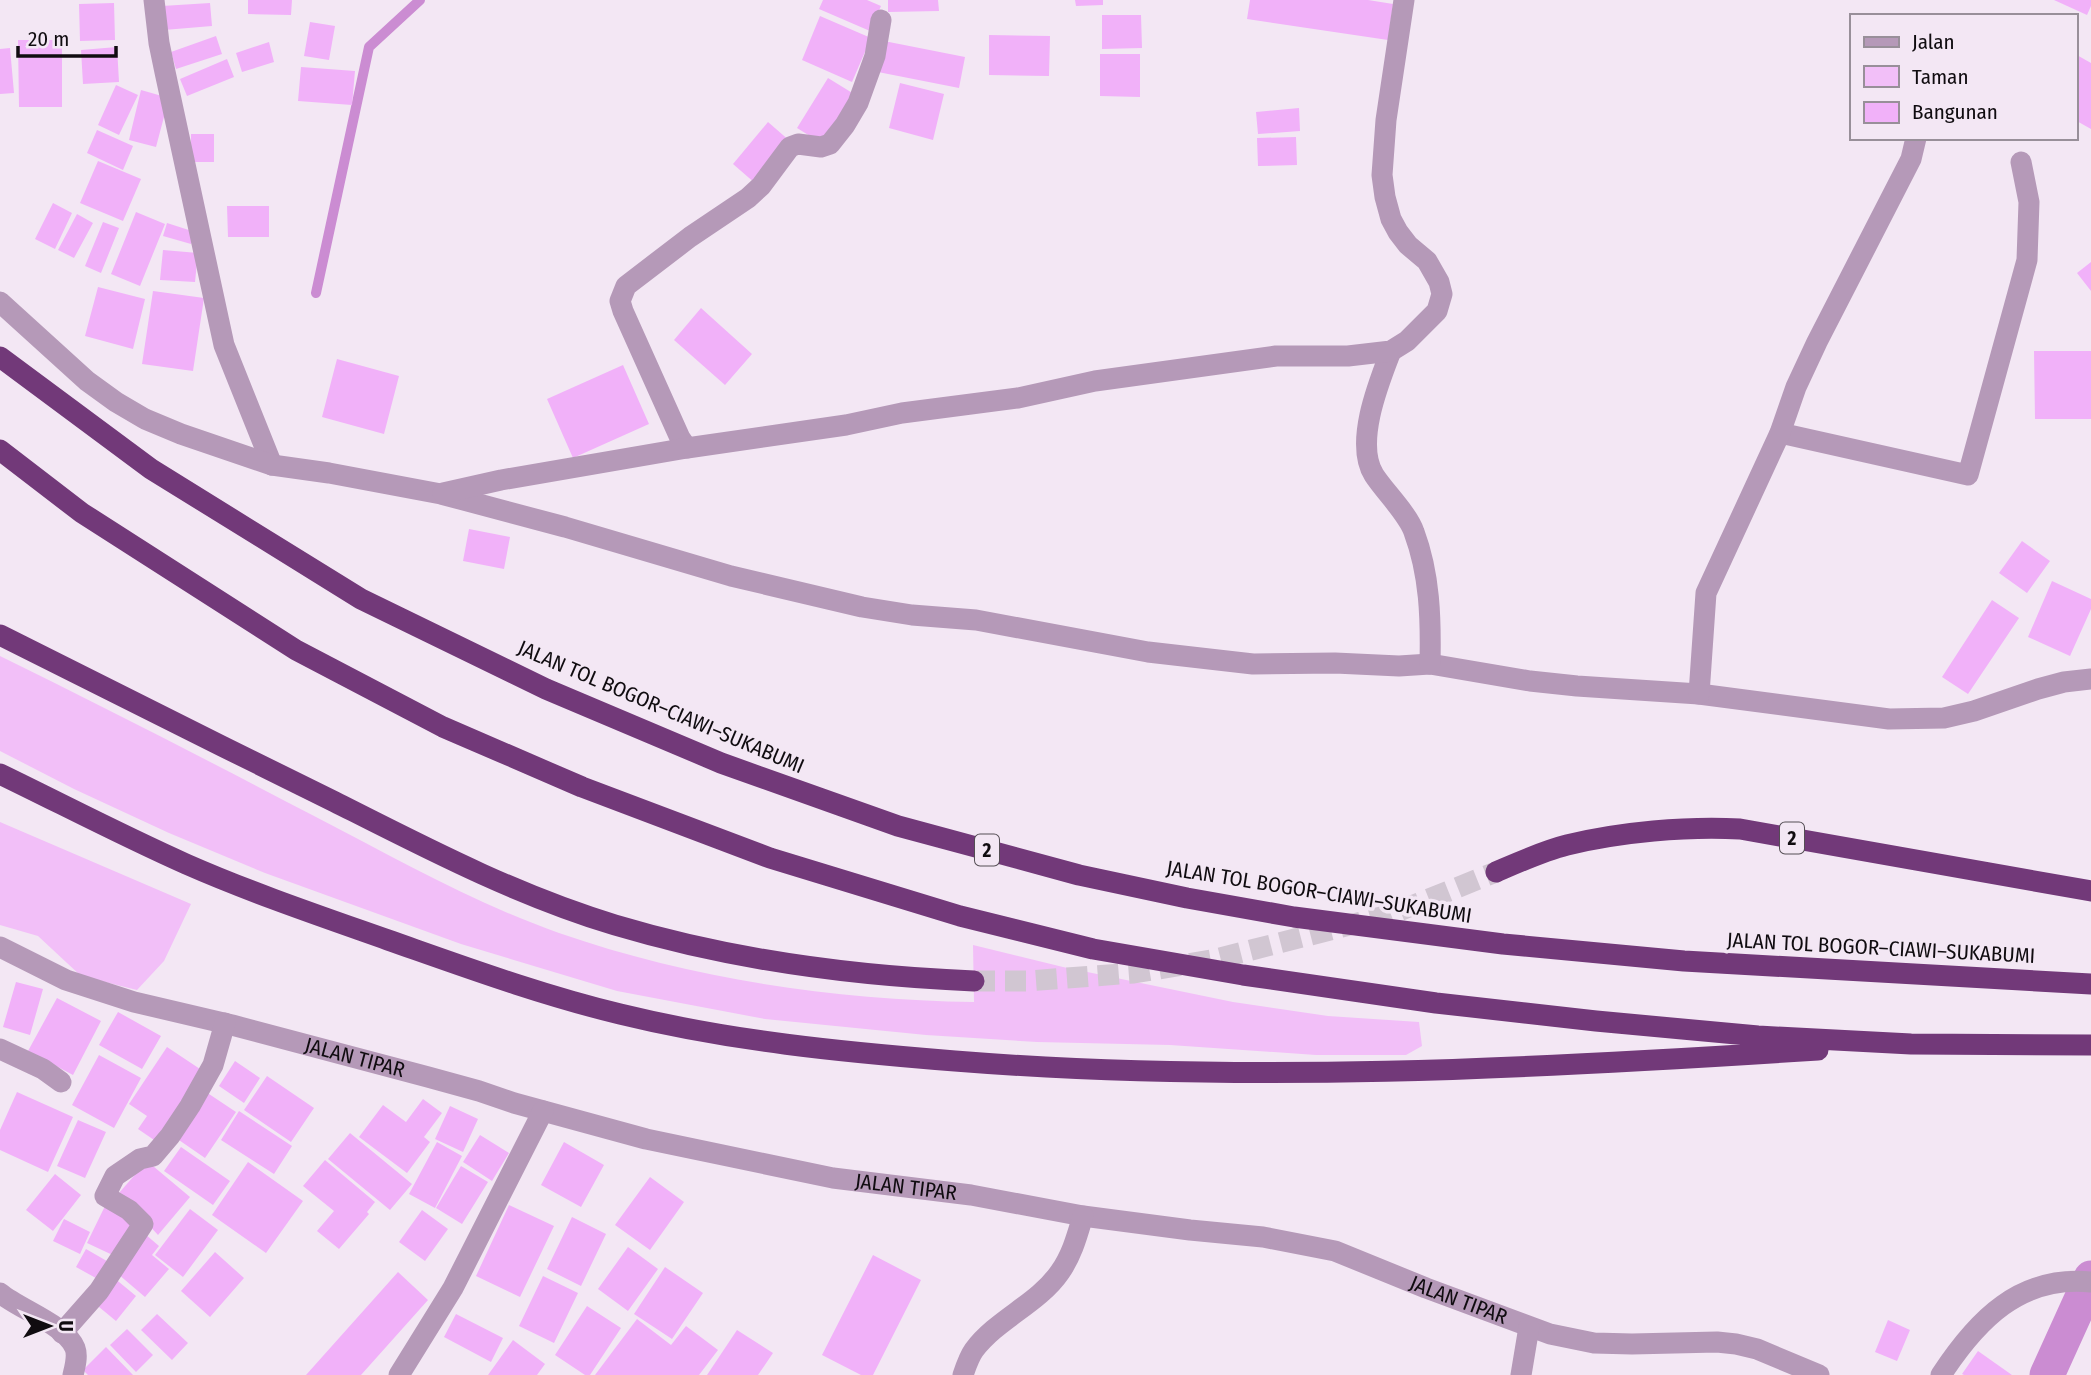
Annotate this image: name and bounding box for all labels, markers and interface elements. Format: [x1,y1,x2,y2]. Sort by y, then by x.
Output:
scale bar [18,14,116,58]
legend [1850,14,2077,140]
text: 20 m [28,26,69,52]
text: Jalan [1912,29,1955,55]
text: Taman [1912,64,1968,90]
text: Bangunan [1912,99,1998,125]
street label: JALAN TOL BOGOR–CIAWI–SUKABUMI [514,635,808,779]
road number: 2 [1780,822,1804,853]
road number: 2 [975,834,999,866]
street label: JALAN TOL BOGOR–CIAWI–SUKABUMI [1164,855,1474,929]
street label: JALAN TOL BOGOR–CIAWI–SUKABUMI [1726,927,2036,969]
street label: JALAN TIPAR [302,1032,408,1083]
street label: JALAN TIPAR [854,1168,959,1206]
street label: JALAN TIPAR [1406,1270,1512,1330]
north arrow [14,1291,84,1361]
text: U [54,1320,77,1332]

